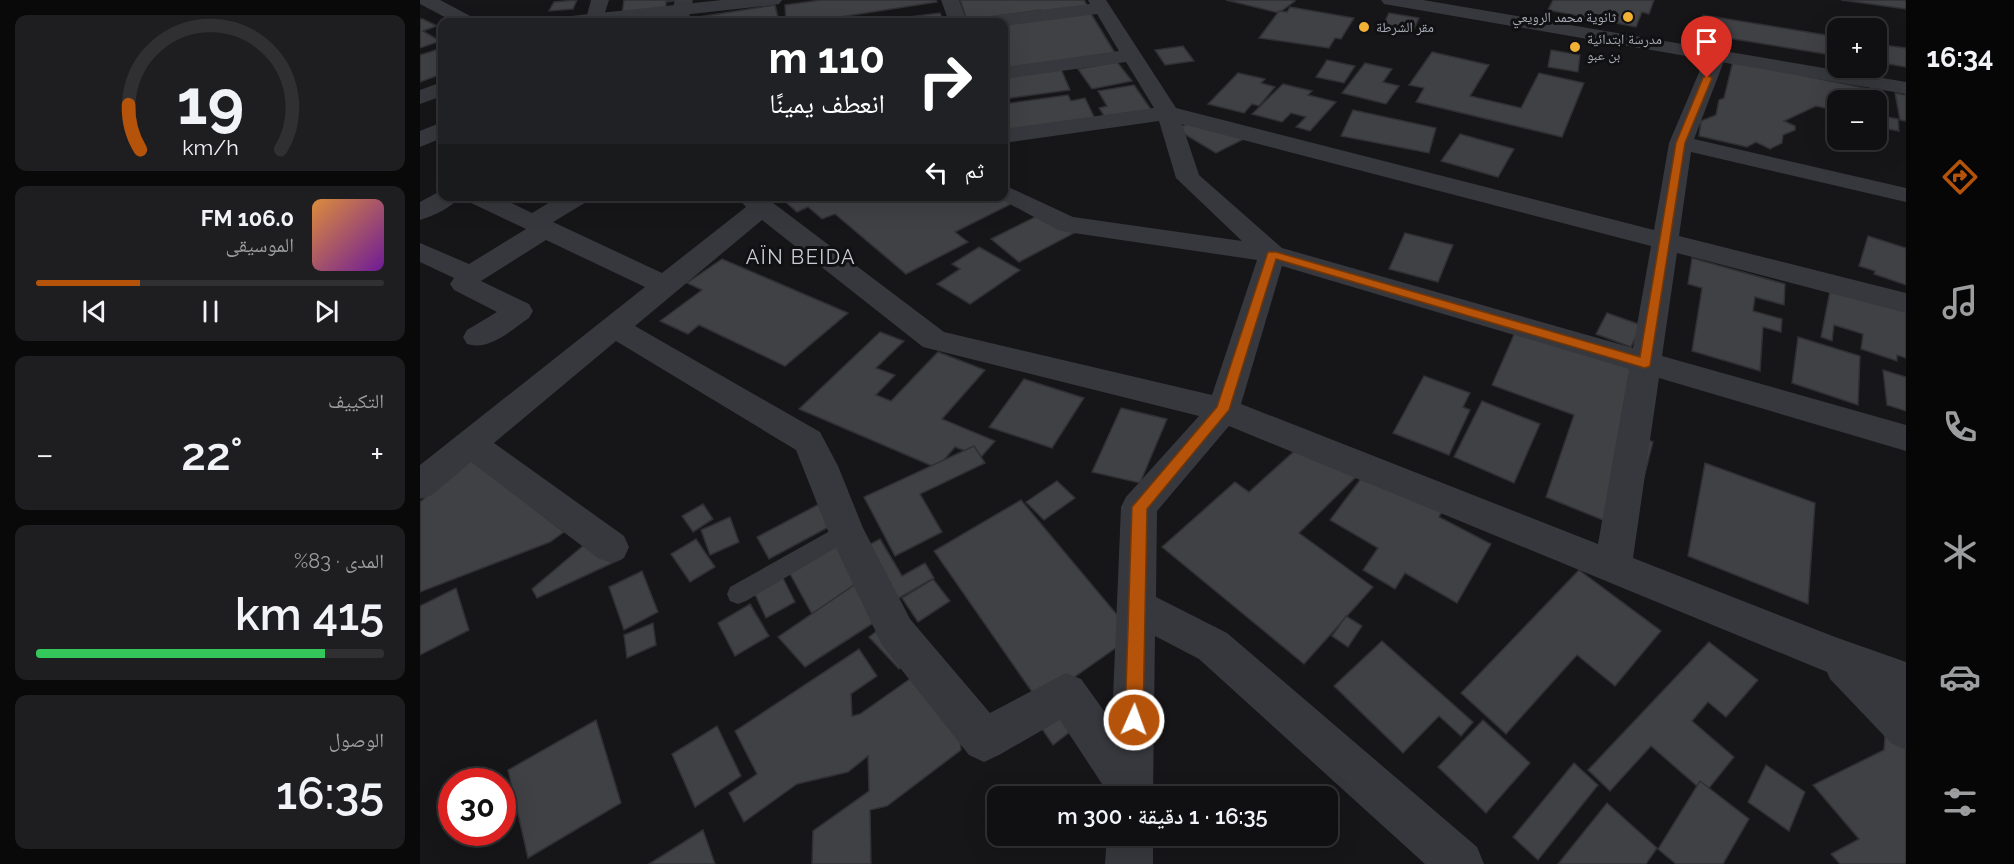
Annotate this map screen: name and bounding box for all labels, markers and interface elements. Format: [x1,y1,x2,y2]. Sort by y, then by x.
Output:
place label: ثانوية محمد الرويعي [1512,9,1616,29]
marker: ثانوية محمد الرويعي [1621,10,1635,24]
pin [1681,16,1732,78]
map controls [1827,18,1887,150]
button: + [1827,18,1887,78]
place label: مقر الشرطة [1376,19,1434,36]
marker: مقر الشرطة [1357,20,1371,34]
icon: arrive [1690,25,1723,58]
place label: مدرسة ابتدائية بن عبو [1587,31,1662,64]
text: 110 m [769,34,885,83]
marker: مدرسة ابتدائية بن عبو [1568,40,1582,54]
icon: right [906,42,984,120]
text: 16:34 [1927,42,1993,73]
text: 19 [176,65,244,139]
text: انعطف يمينًا [769,88,885,119]
button: − [1827,90,1887,150]
text: km/h [182,135,238,160]
icon: left [920,156,953,189]
icon: directions [1939,156,1981,198]
text: ثم [965,157,984,183]
text: 106.0 FM [201,205,294,231]
text: الموسيقى [226,233,294,257]
district label: AÏN BEIDA [746,245,856,269]
icon: music [1939,281,1981,323]
icon: previous [78,295,111,328]
icon: pause [194,295,227,328]
icon: next [310,295,343,328]
text: التكييف [328,389,384,413]
icon: phone [1939,406,1981,448]
text: 22° [181,428,243,481]
text: − [36,435,54,474]
text: + [370,435,384,474]
icon: climate [1939,531,1981,573]
text: المدى · 83% [294,549,384,573]
text: 415 km [235,588,384,641]
icon: car [1939,656,1981,698]
position arrow [1102,688,1166,752]
text: الوصول [329,728,384,752]
text: 16:35 [276,767,384,820]
speed limit sign: 30 [438,768,516,846]
icon: filters [1939,781,1981,823]
text: 16:35 · 1 دقيقة · 300 m [1057,803,1268,829]

